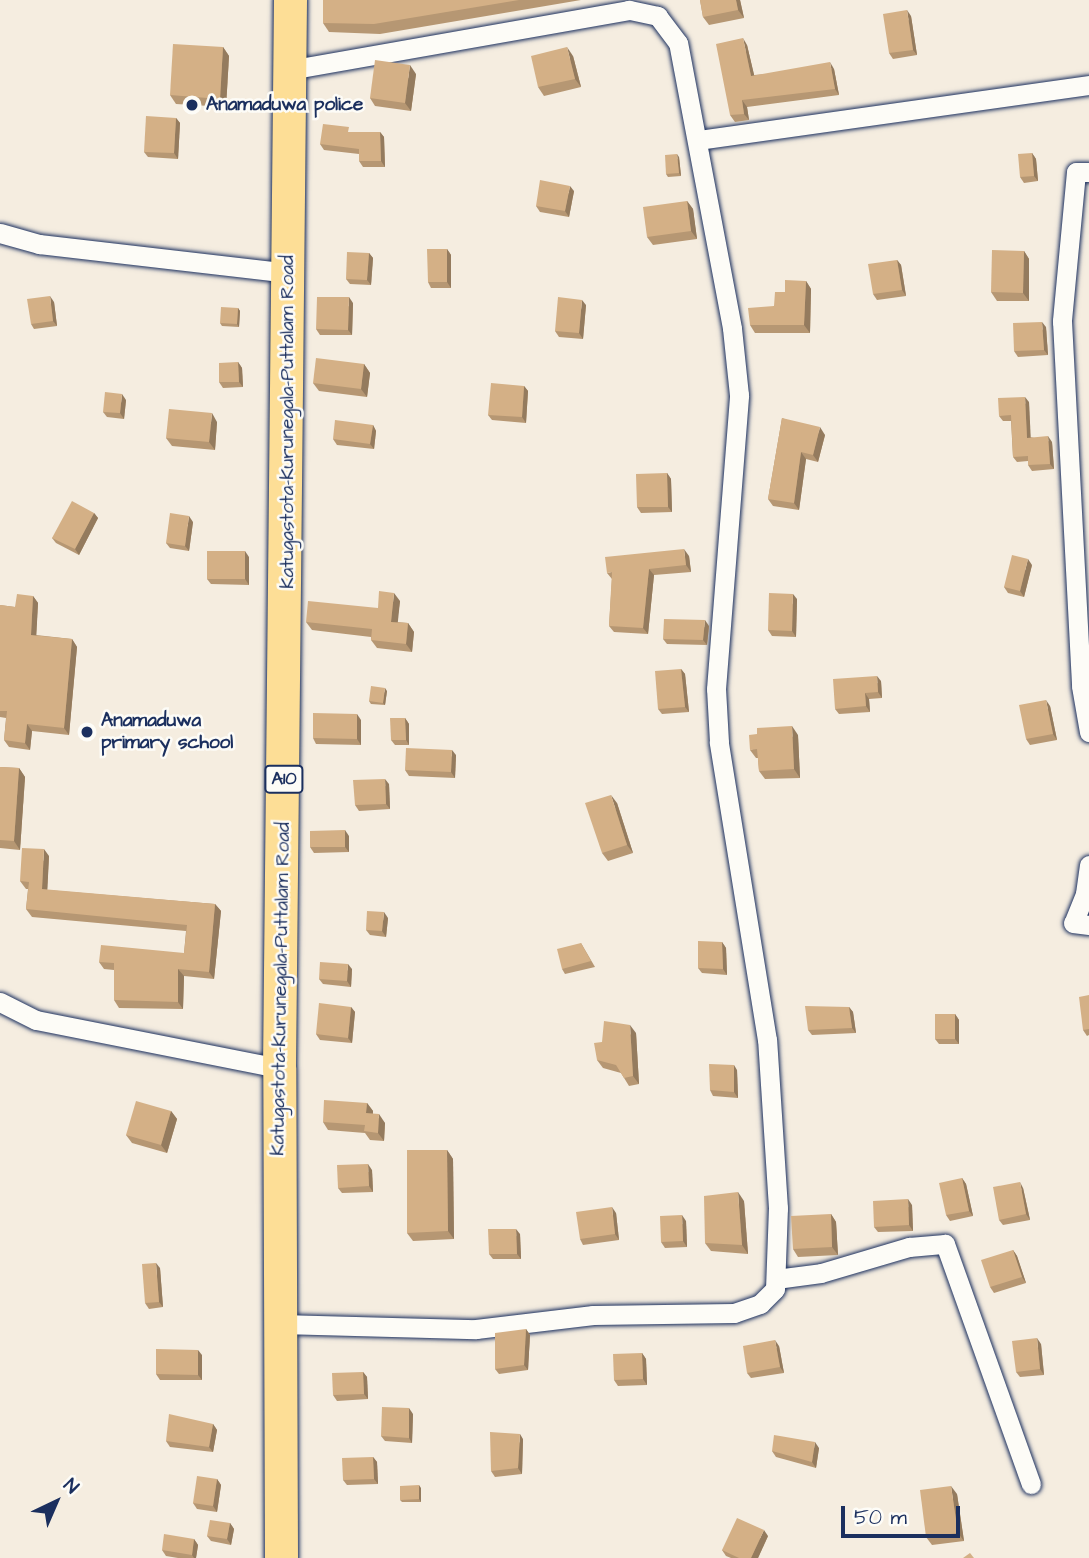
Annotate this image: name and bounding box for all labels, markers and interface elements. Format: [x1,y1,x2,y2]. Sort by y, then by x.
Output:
place label: Anamaduwa police [206,94,363,116]
marker: Anamaduwa police [184,97,200,113]
street label: Katugastota-Kurunegala-Puttalam Road [277,255,299,589]
place label: Anamaduwa primary school [101,710,233,754]
marker: Anamaduwa primary school [79,724,95,740]
road number: A10 [263,764,305,794]
street label: Katugastota-Kurunegala-Puttalam Road [267,822,295,1156]
north arrow [21,1467,91,1537]
text: N [57,1473,85,1500]
scale bar [844,1492,963,1536]
text: 50 m [854,1503,907,1532]

